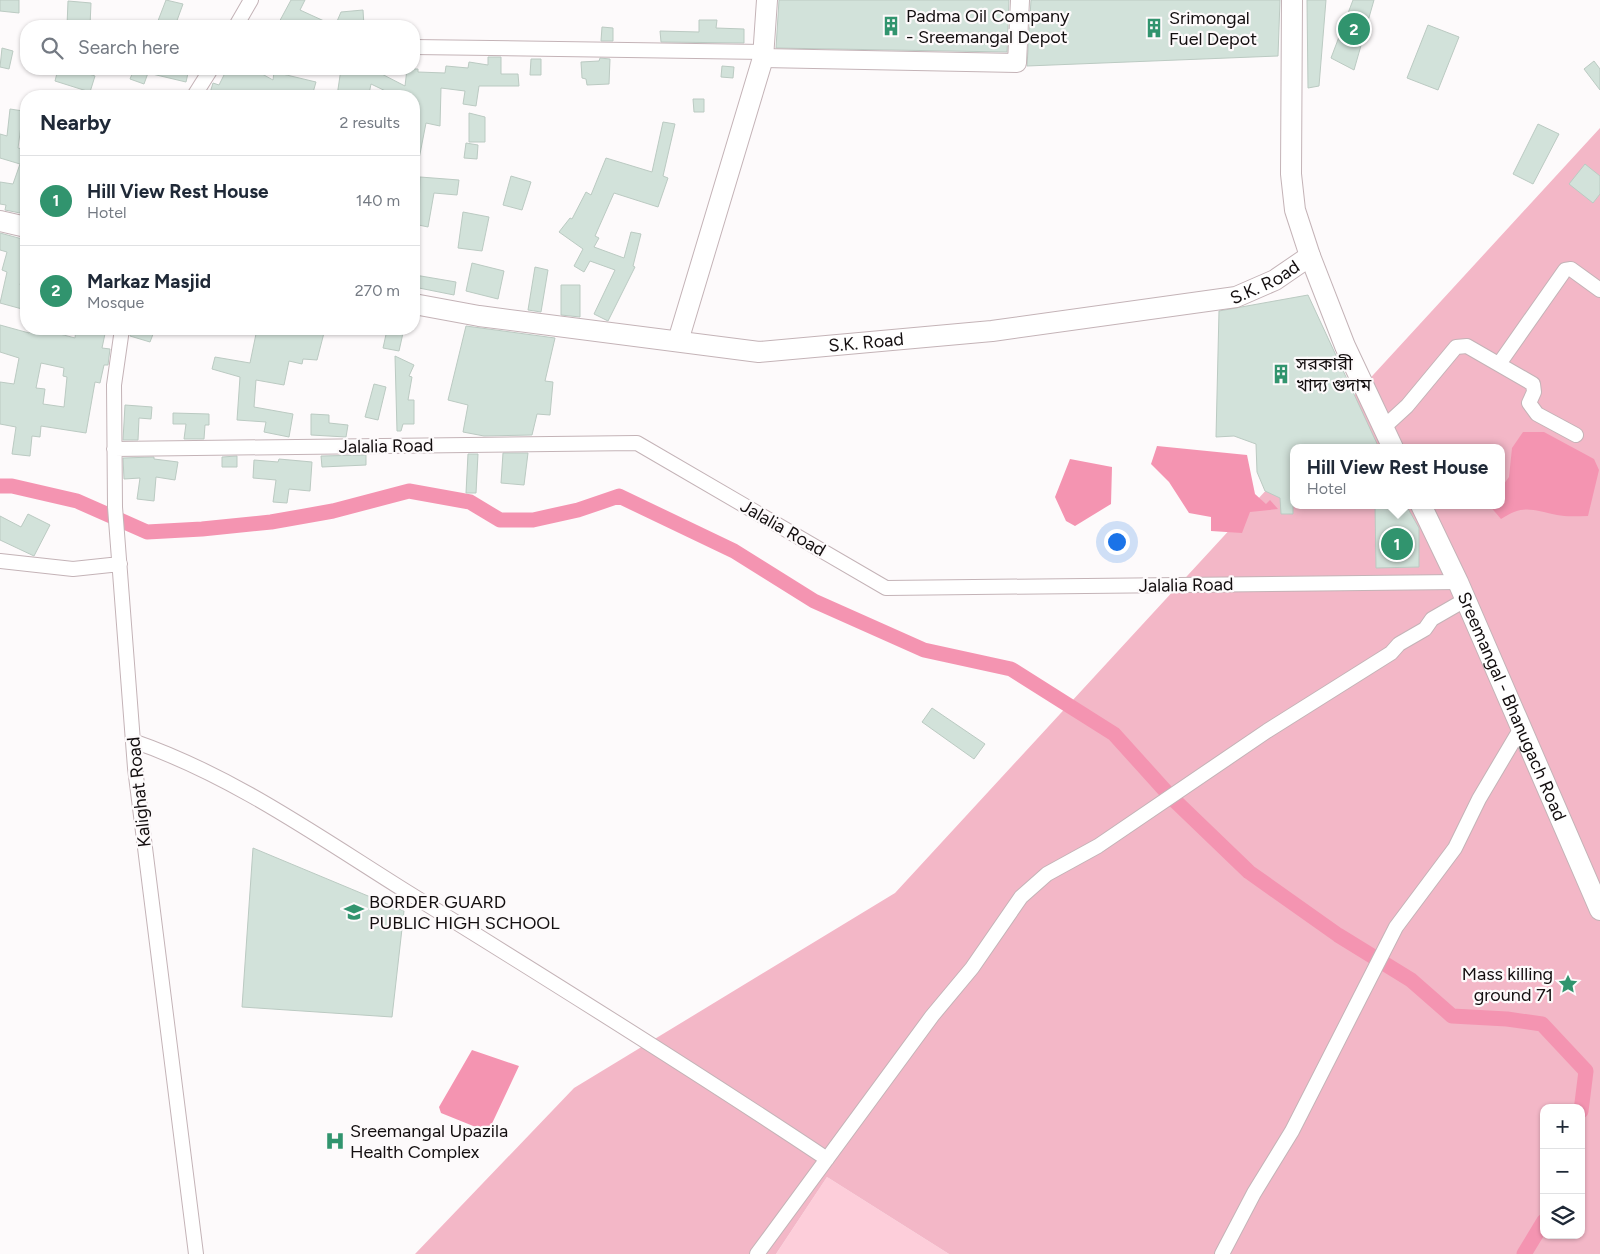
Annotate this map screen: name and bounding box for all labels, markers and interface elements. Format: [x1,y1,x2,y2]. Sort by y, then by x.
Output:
place label: Padma Oil Company - Sreemangal Depot [906,5,1070,48]
place label: Srimongal Fuel Depot [1169,7,1257,50]
pin: 2 [1338,10,1370,48]
building icon: Padma Oil Company - Sreemangal Depot [880,15,902,37]
building icon: Srimongal Fuel Depot [1143,17,1165,39]
search box [20,20,420,75]
icon: search [38,34,66,62]
text: Search here [78,36,180,59]
text: Nearby [40,110,111,135]
text: 2 results [340,113,400,132]
text: Hill View Rest House [87,180,269,203]
text: 1 [53,191,59,210]
text: 140 m [356,191,400,210]
text: Hotel [87,203,127,222]
street label: S.K. Road [1227,255,1304,309]
text: Markaz Masjid [87,270,211,293]
text: 2 [51,281,61,300]
text: 270 m [355,281,400,300]
text: Mosque [87,293,144,312]
street label: S.K. Road [828,328,905,357]
place label: সরকারী খাদ্য গুদাম [1295,353,1372,396]
building icon: সরকারী খাদ্য গুদাম [1270,363,1292,385]
street label: Jalalia Road [338,434,434,458]
popup [1290,444,1505,509]
text: Hill View Rest House [1307,456,1488,479]
text: Hotel [1307,479,1346,498]
street label: Jalalia Road [736,495,830,561]
pin: 1 [1381,525,1413,563]
your location [1104,529,1130,555]
street label: Jalalia Road [1138,573,1234,597]
street label: Sreemangal - Bhanugach Road [1453,589,1571,824]
street label: Kalighat Road [122,736,156,848]
place label: BORDER GUARD PUBLIC HIGH SCHOOL [369,891,560,934]
school or university icon: BORDER GUARD PUBLIC HIGH SCHOOL [343,901,365,923]
place label: Mass killing ground 71 [1462,963,1553,1006]
place icon: Mass killing ground 71 [1557,973,1579,995]
map controls [1540,1104,1585,1239]
button: + [1540,1104,1585,1149]
place label: Sreemangal Upazila Health Complex [350,1120,508,1163]
hospital icon: Sreemangal Upazila Health Complex [324,1130,346,1152]
button: − [1540,1149,1585,1194]
button: layers [1540,1194,1585,1239]

